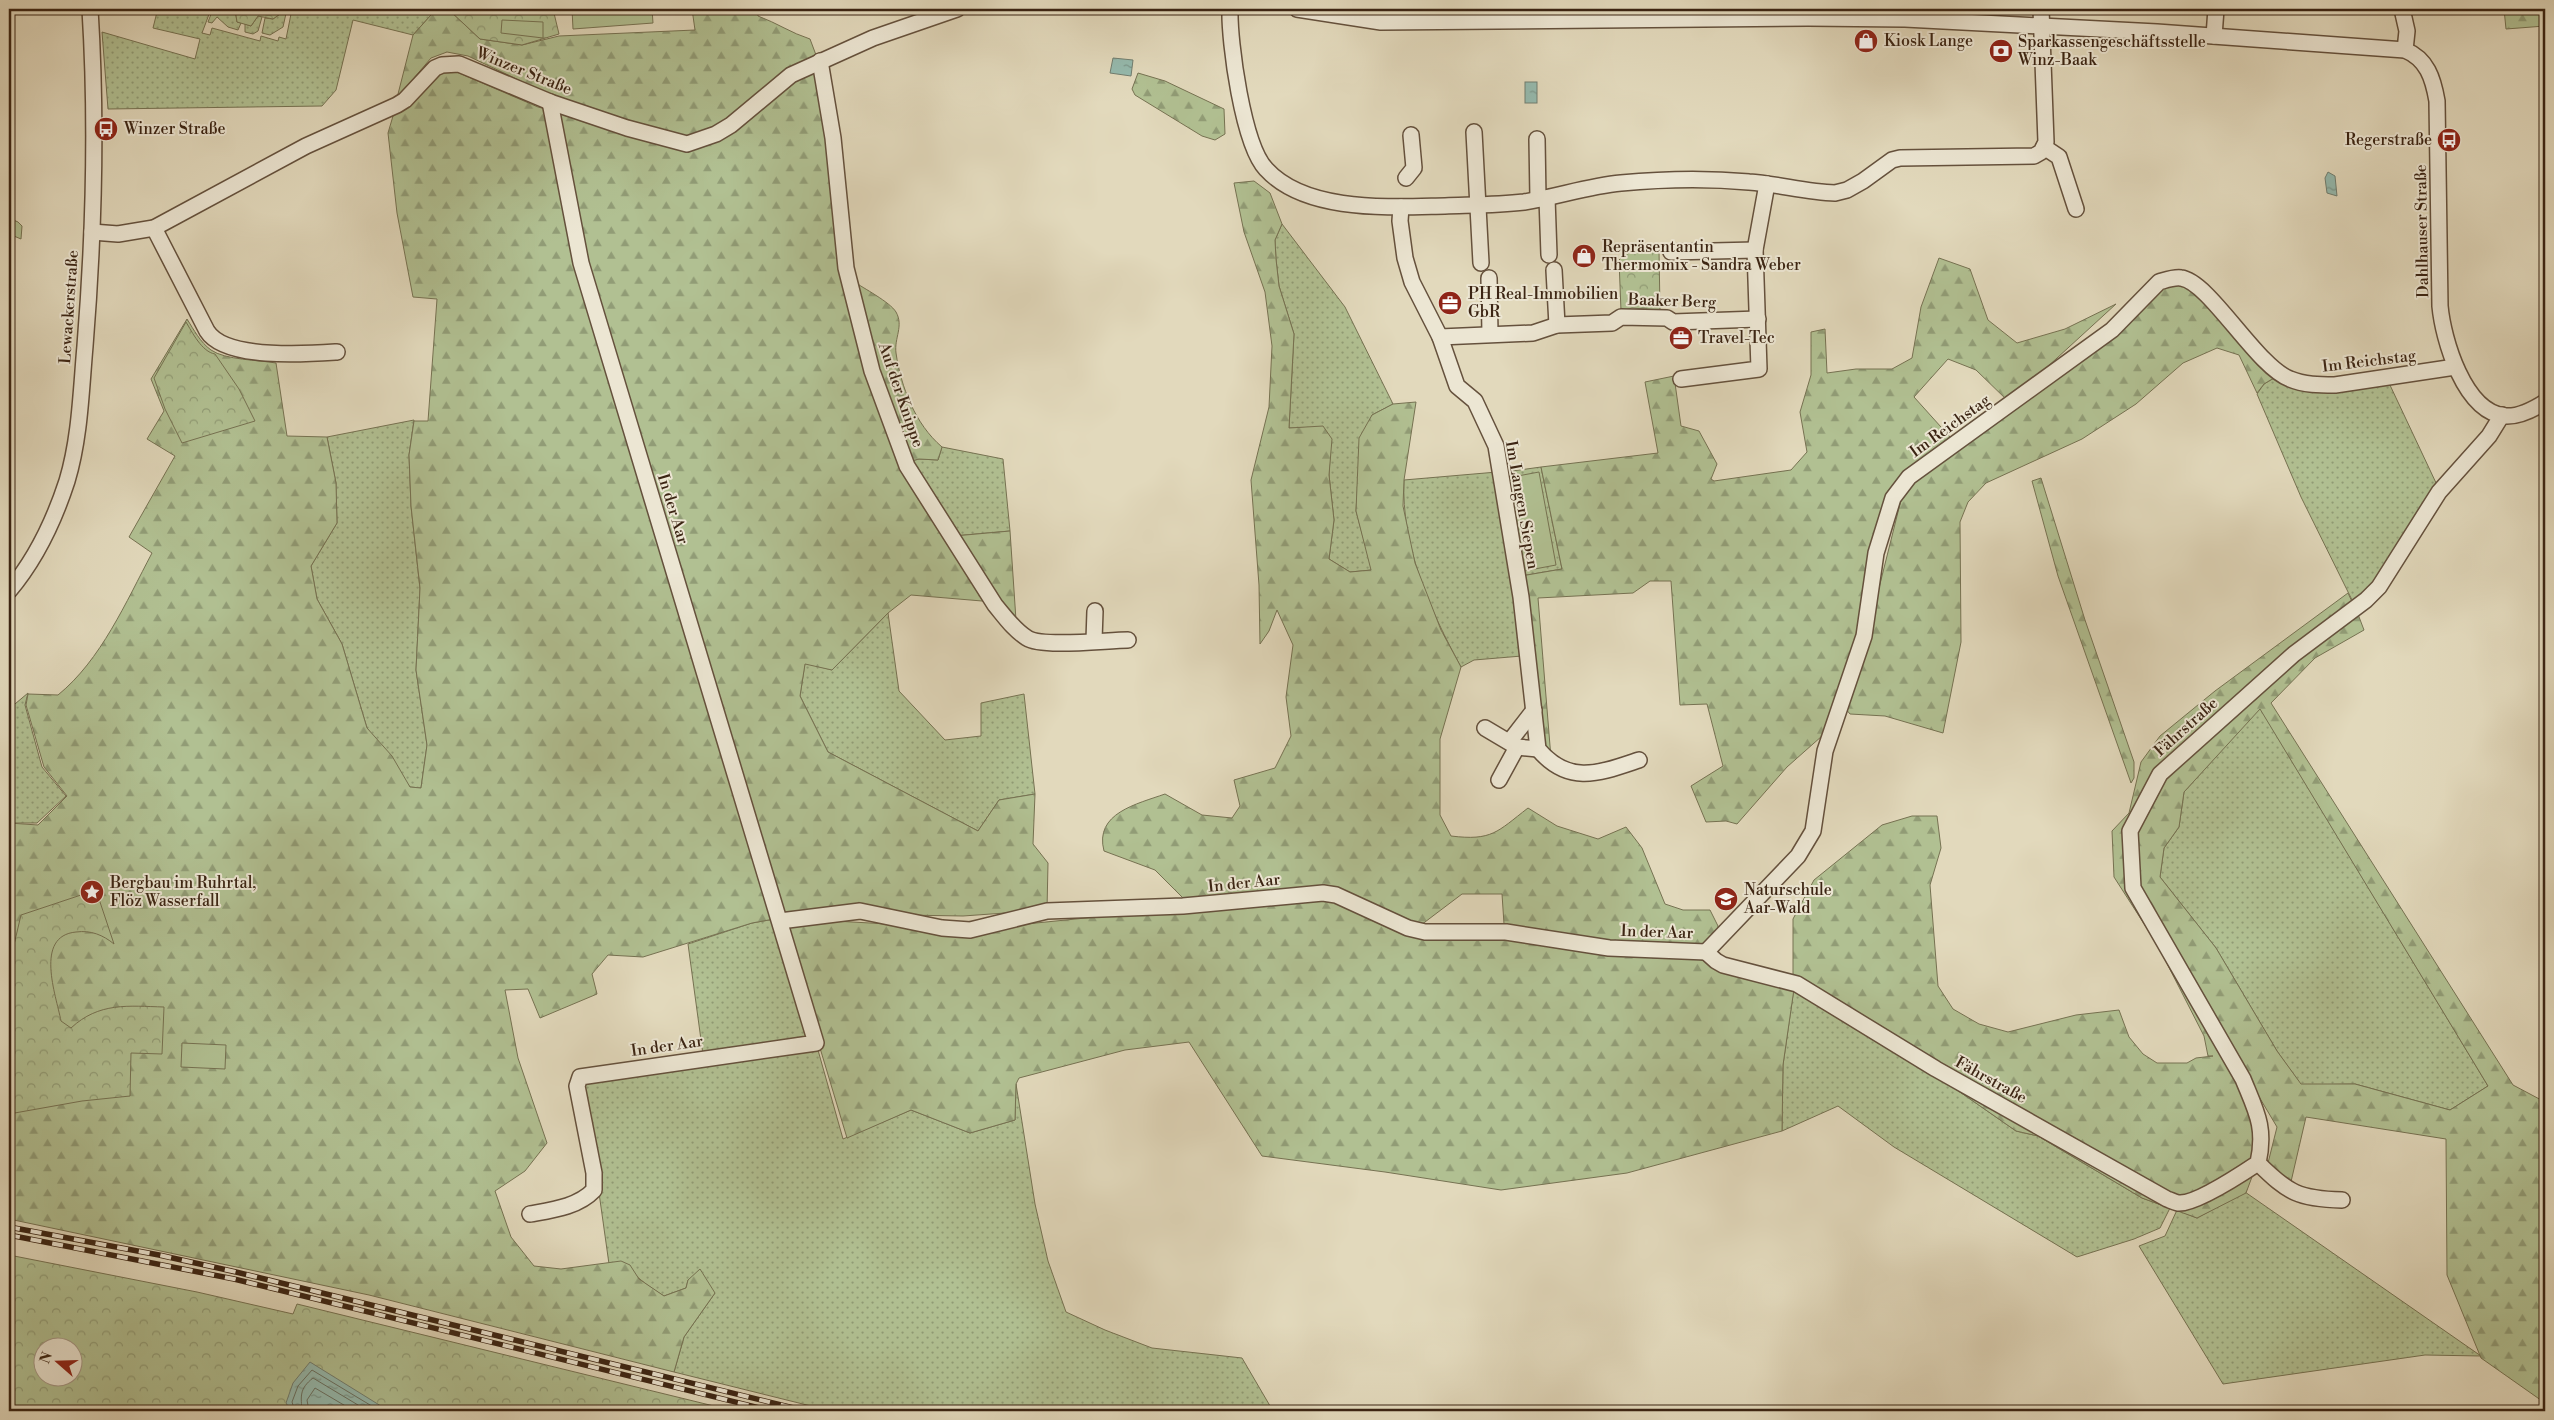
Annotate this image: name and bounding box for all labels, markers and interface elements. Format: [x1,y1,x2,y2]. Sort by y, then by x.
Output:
shop icon: Kiosk Lange [1853,28,1879,54]
place label: Kiosk Lange [1884,31,1973,51]
place label: Sparkassengeschäftsstelle Winz-Baak [2017,32,2206,70]
bank icon: Sparkassengeschäftsstelle Winz-Baak [1988,38,2014,64]
street label: Winzer Straße [472,42,575,99]
bus stop icon: Winzer Straße [93,116,119,142]
place label: Winzer Straße [123,119,226,139]
bus stop icon: Regerstraße [2436,127,2462,153]
place label: Regerstraße [2345,130,2432,150]
street label: Dahlhauser Straße [2411,164,2433,298]
place label: Repräsentantin Thermomix - Sandra Weber [1602,237,1801,275]
shop icon: Repräsentantin Thermomix - Sandra Weber [1571,243,1597,269]
street label: Lewackerstraße [55,249,83,365]
place label: PH Real-Immobilien GbR [1468,284,1619,322]
street label: Baaker Berg [1626,289,1717,313]
office icon: PH Real-Immobilien GbR [1437,290,1463,316]
office icon: Travel-Tec [1668,325,1694,351]
place label: Travel-Tec [1698,328,1775,348]
street label: Auf der Knippe [873,339,928,450]
street label: Im Reichstag [2321,345,2418,377]
street label: Im Reichstag [1906,390,1995,462]
street label: Im Langen Siepen [1501,439,1543,571]
street label: In der Aar [653,471,693,547]
street label: Fährstraße [2150,693,2222,761]
street label: In der Aar [1207,869,1281,897]
place label: Bergbau im Ruhrtal, Flöz Wasserfall [109,873,256,911]
place icon: Bergbau im Ruhrtal, Flöz Wasserfall [79,879,105,905]
place label: Naturschule Aar-Wald [1743,880,1832,918]
school or university icon: Naturschule Aar-Wald [1713,886,1739,912]
street label: In der Aar [1620,921,1694,943]
street label: In der Aar [630,1031,704,1061]
street label: Fährstraße [1952,1052,2030,1108]
north arrow [32,1338,82,1388]
text: N [36,1350,57,1366]

